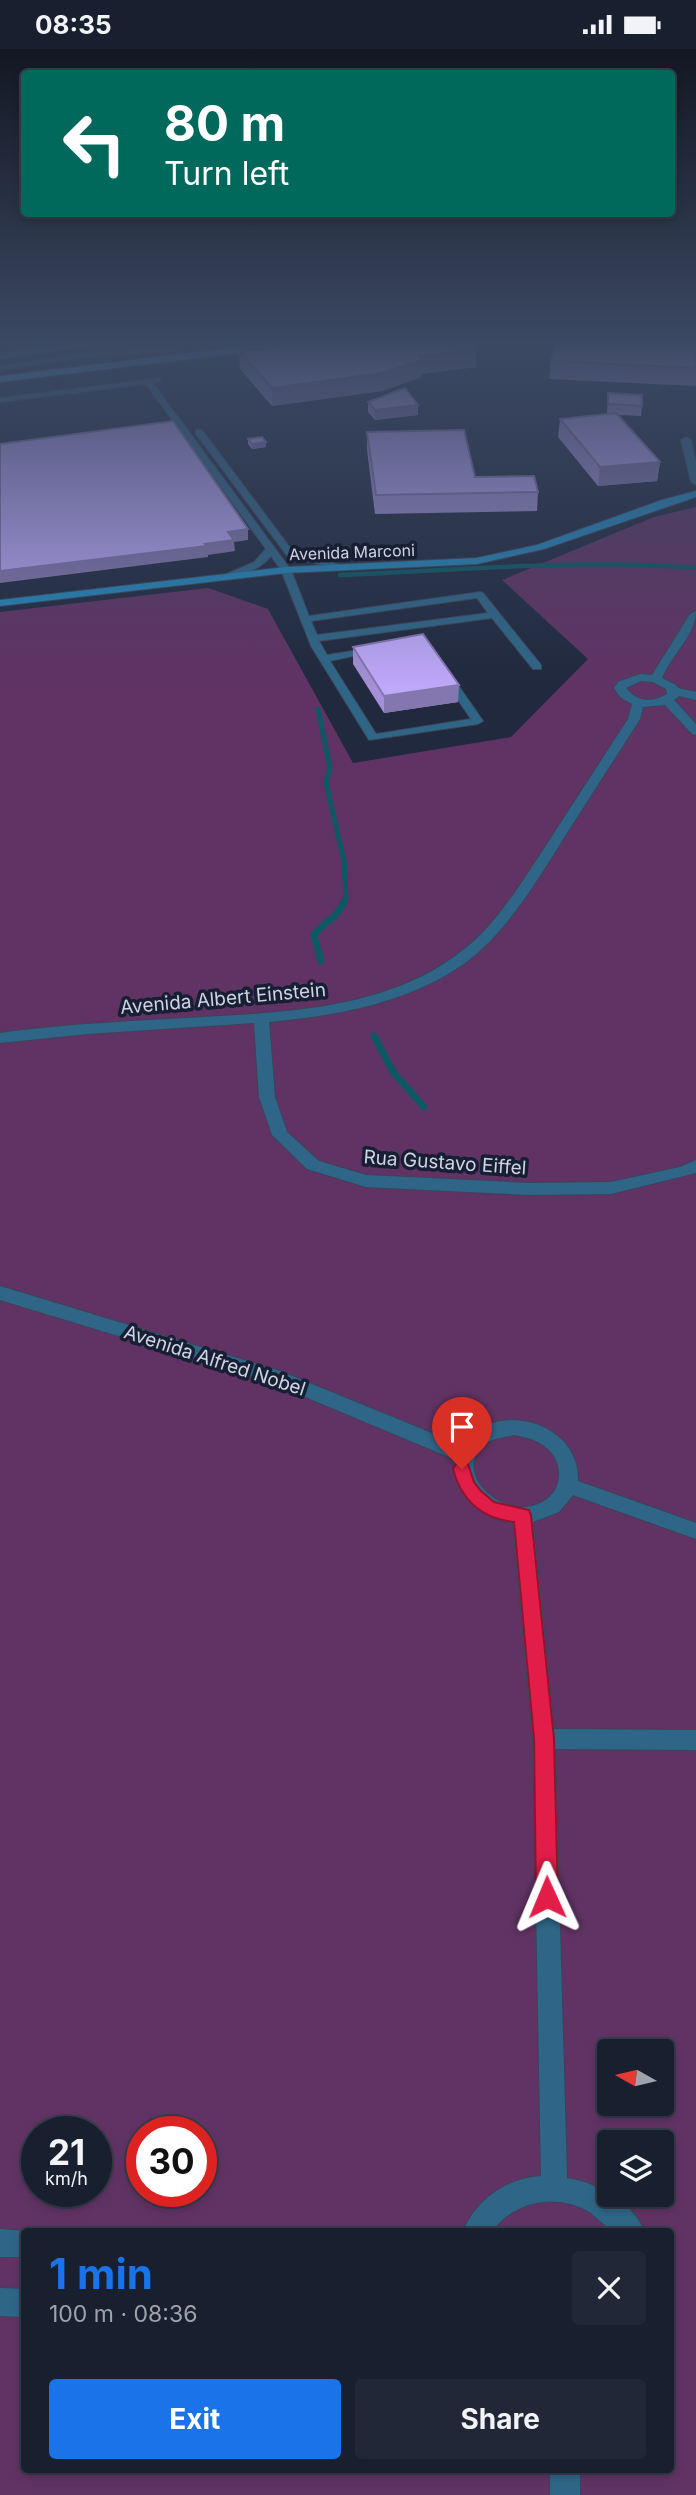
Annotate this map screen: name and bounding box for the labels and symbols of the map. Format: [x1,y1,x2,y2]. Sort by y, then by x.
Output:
street label: Avenida Marconi [289,540,415,564]
street label: Avenida Albert Einstein [119,978,327,1019]
street label: Rua Gustavo Eiffel [363,1145,527,1180]
street label: Avenida Alfred Nobel [121,1320,308,1401]
pin [432,1397,492,1469]
position arrow [510,1860,584,1934]
north arrow [597,2039,674,2116]
speed limit sign: 30 [126,2116,217,2207]

